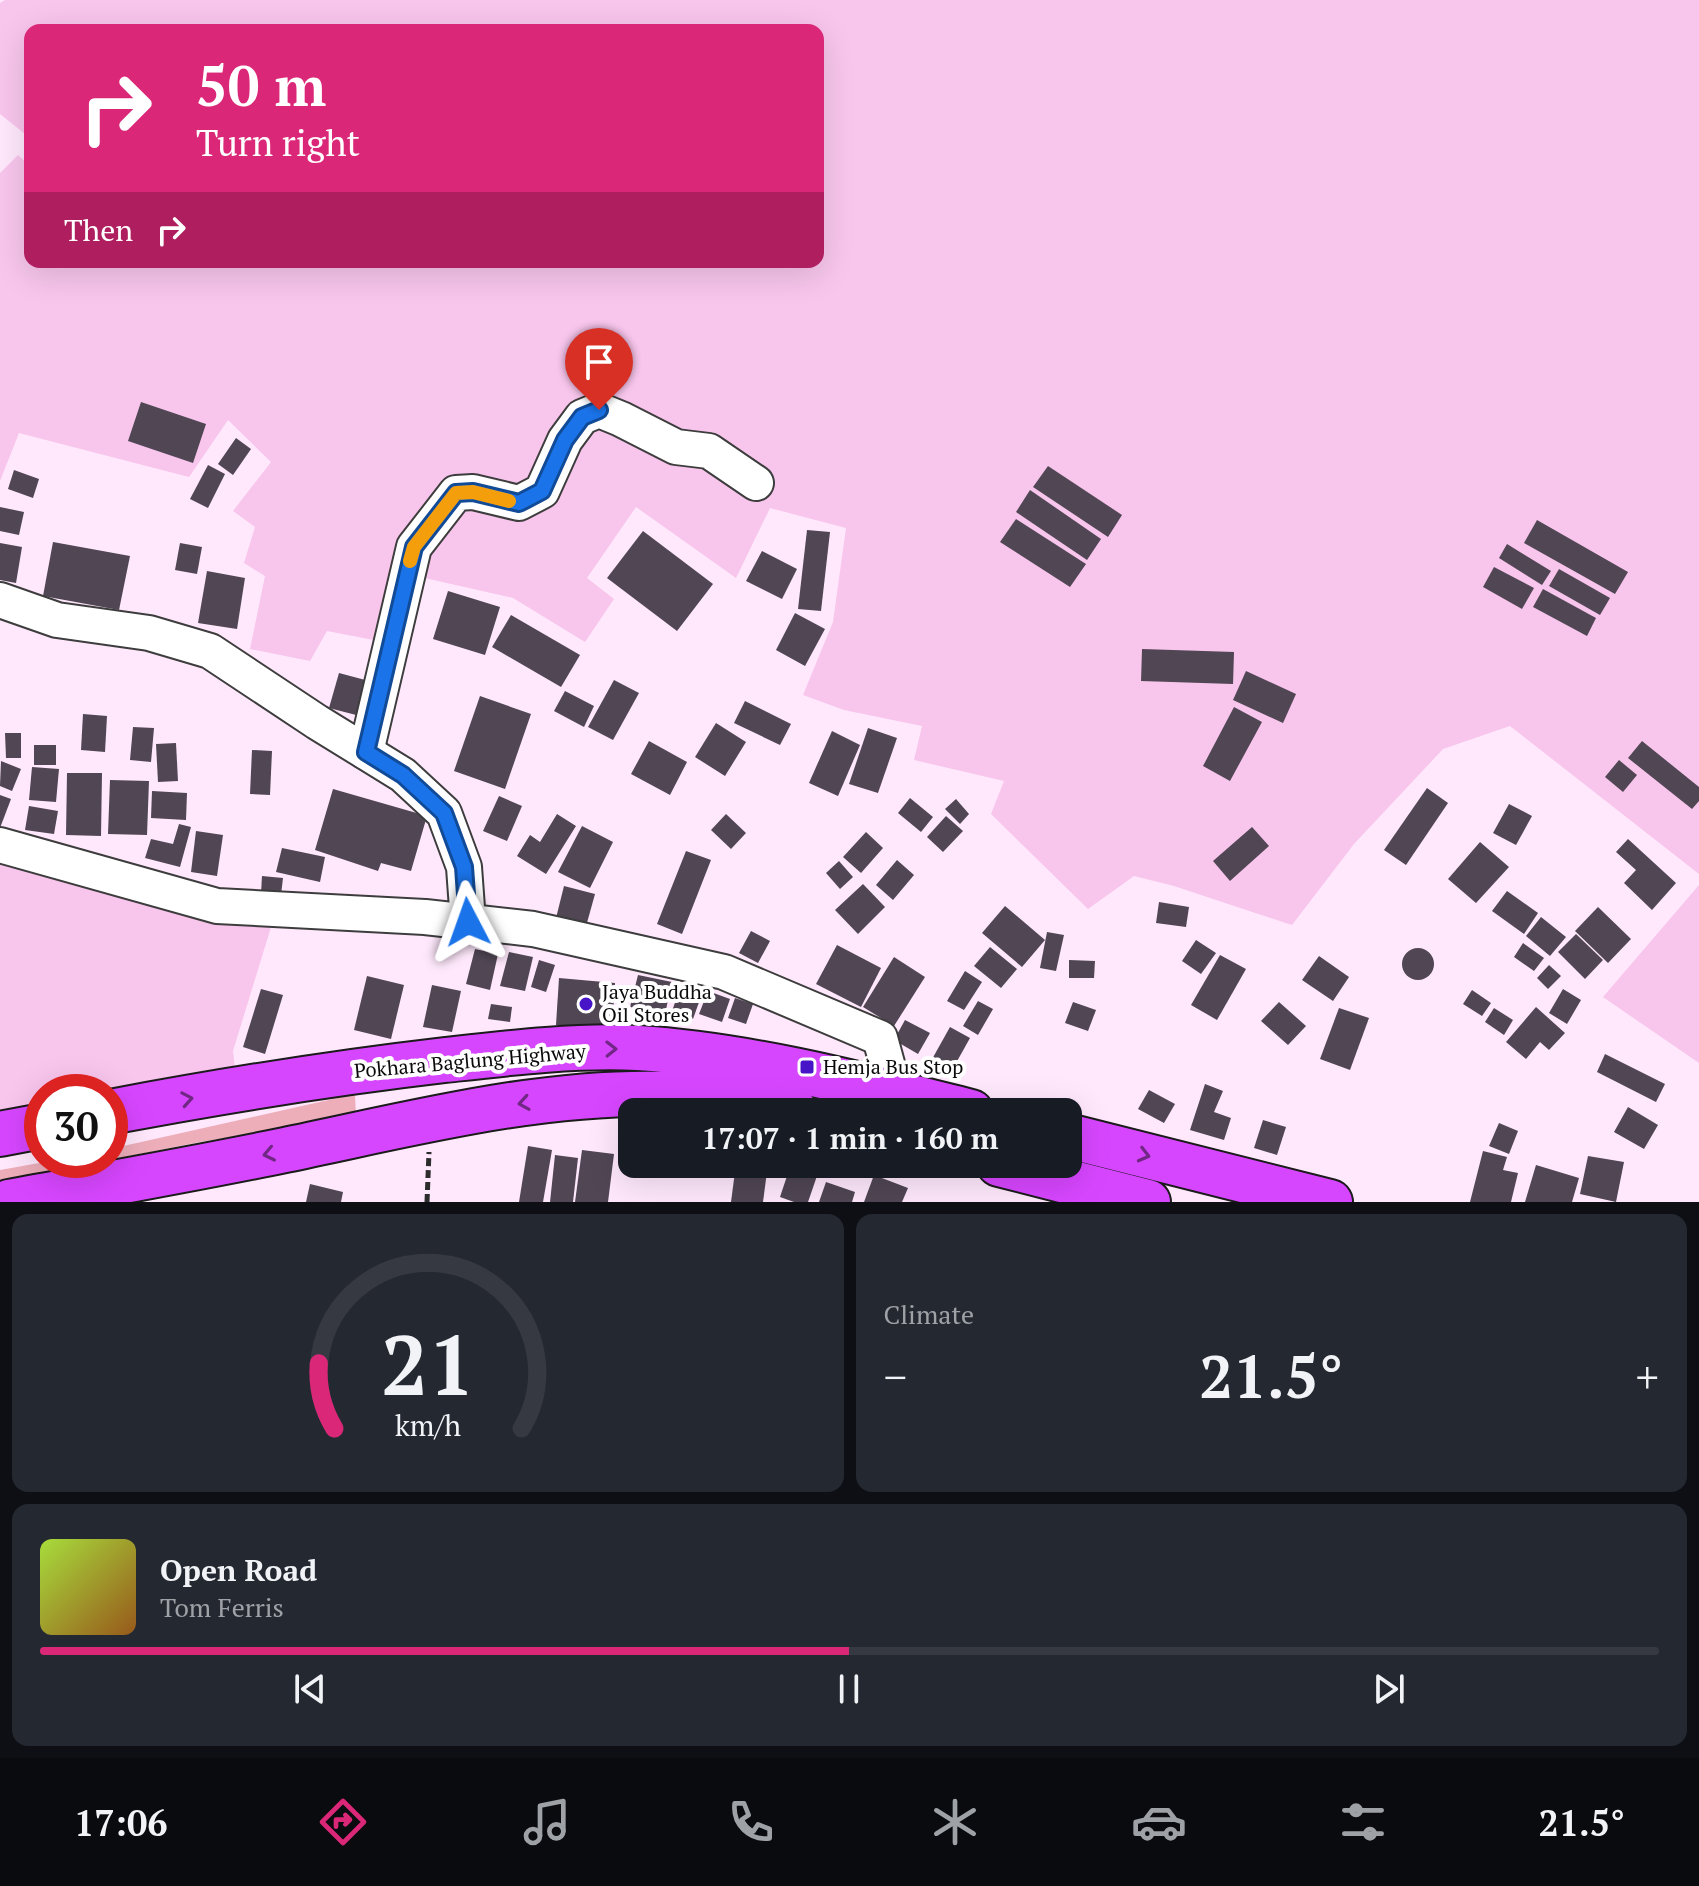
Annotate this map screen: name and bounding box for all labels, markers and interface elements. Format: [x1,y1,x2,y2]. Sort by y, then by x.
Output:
text: 50 m [196,48,326,122]
icon: right [64,56,168,160]
text: Turn right [196,119,360,166]
icon: right [149,208,193,252]
text: Then [64,210,133,250]
pin [565,328,633,410]
icon: arrive [577,340,621,384]
position arrow [426,880,510,964]
place label: Jaya Buddha Oil Stores [602,978,712,1028]
marker: Jaya Buddha Oil Stores [577,995,595,1013]
street label: Pokhara Baglung Highway [353,1037,588,1084]
one-way arrow [605,1040,618,1057]
place label: Hemja Bus Stop [823,1053,963,1080]
marker: Hemja Bus Stop [798,1058,816,1076]
speed limit sign: 30 [24,1074,128,1178]
one-way arrow [180,1091,194,1108]
one-way arrow [517,1093,530,1110]
text: 17:07 · 1 min · 160 m [702,1118,998,1158]
one-way arrow [262,1144,275,1161]
one-way arrow [1136,1146,1150,1163]
text: Climate [884,1297,974,1331]
text: 21 [381,1309,475,1419]
text: 21.5° [1199,1336,1343,1415]
text: − [884,1347,907,1406]
text: + [1636,1347,1659,1406]
text: km/h [395,1406,461,1444]
text: Open Road [160,1550,317,1590]
text: Tom Ferris [160,1590,284,1624]
icon: previous [288,1667,332,1711]
icon: pause [827,1667,871,1711]
icon: next [1367,1667,1411,1711]
icon: directions [315,1794,371,1850]
icon: music [519,1794,575,1850]
icon: phone [723,1794,779,1850]
icon: climate [927,1794,983,1850]
icon: car [1131,1794,1187,1850]
icon: filters [1335,1794,1391,1850]
text: 17:06 [74,1799,168,1846]
text: 21.5° [1538,1799,1625,1846]

